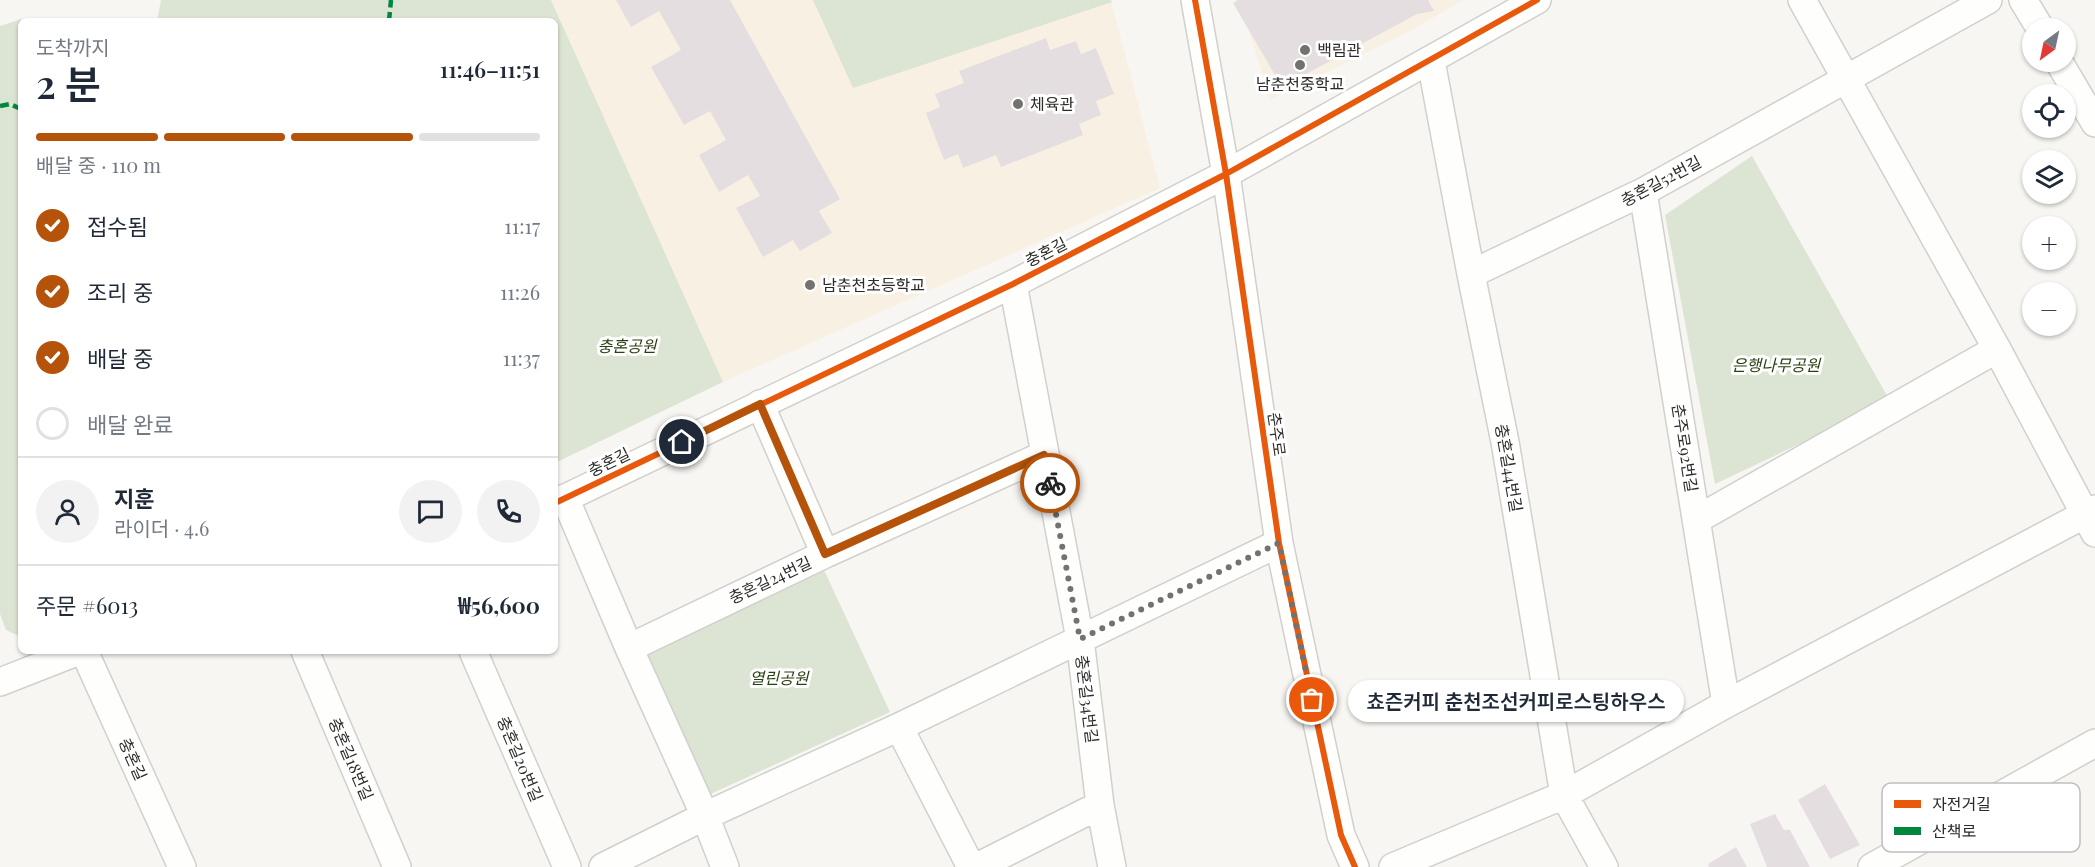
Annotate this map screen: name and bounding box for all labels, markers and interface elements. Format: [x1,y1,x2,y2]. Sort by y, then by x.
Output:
north arrow [2022,18,2076,72]
map controls [2022,18,2076,336]
text: 도착까지 [36,33,110,60]
place label: 백림관 [1317,39,1361,60]
marker: 백림관 [1298,43,1312,57]
text: 11:46–11:51 [440,54,540,84]
text: 2 분 [36,57,101,109]
marker: 남춘천중학교 [1293,58,1307,72]
place label: 남춘천중학교 [1256,73,1344,94]
button: locate [2022,84,2076,138]
place label: 체육관 [1030,93,1074,114]
marker: 체육관 [1011,97,1025,111]
button: layers [2022,150,2076,204]
text: 배달 중 · 110 m [36,151,161,178]
street label: 충혼길52번길 [1617,151,1705,210]
icon: check [36,209,69,242]
text: 접수됨 [87,211,148,241]
text: 11:17 [504,212,540,239]
button: + [2022,216,2076,270]
street label: 충혼길 [1021,232,1070,271]
place label: 남춘천초등학교 [822,274,925,295]
icon: check [36,275,69,308]
text: 조리 중 [87,277,153,307]
text: 11:26 [500,278,540,305]
marker: 남춘천초등학교 [803,278,817,292]
button: − [2022,282,2076,336]
park label: 충혼공원 [598,335,658,356]
icon: check [36,341,69,374]
text: 배달 중 [87,343,153,373]
text: 11:37 [503,344,540,371]
park label: 은행나무공원 [1732,354,1821,375]
street label: 춘주로92번길 [1668,402,1703,494]
text: 배달 완료 [87,409,173,439]
street label: 춘주로 [1264,411,1291,458]
pin [656,416,707,467]
street label: 충혼길44번길 [1491,422,1528,514]
icon: home [665,425,698,458]
street label: 충혼길 [584,442,633,481]
courier [1020,453,1080,513]
icon: bike [1034,467,1067,500]
button: person [36,480,99,543]
button: chat [399,480,462,543]
button: phone [477,480,540,543]
text: 지훈 [114,483,154,513]
text: 라이더 · 4.6 [114,514,209,541]
street label: 충혼길24번길 [725,551,815,608]
text: 주문 #6013 [36,590,138,620]
text: ₩56,600 [458,590,540,620]
street label: 충혼길34번길 [1072,654,1103,744]
park label: 열린공원 [750,667,810,688]
pin [1286,674,1337,725]
callout: 쵸즌커피 춘천조선커피로스팅하우스 [1348,679,1684,721]
icon: bag [1295,683,1328,716]
text: 쵸즌커피 춘천조선커피로스팅하우스 [1366,687,1666,714]
street label: 충혼길20번길 [493,713,548,805]
street label: 충혼길18번길 [325,714,378,803]
street label: 충혼길 [115,734,152,783]
legend [1882,783,2080,852]
text: 자전거길 [1932,793,1991,814]
text: 산책로 [1932,820,1976,841]

